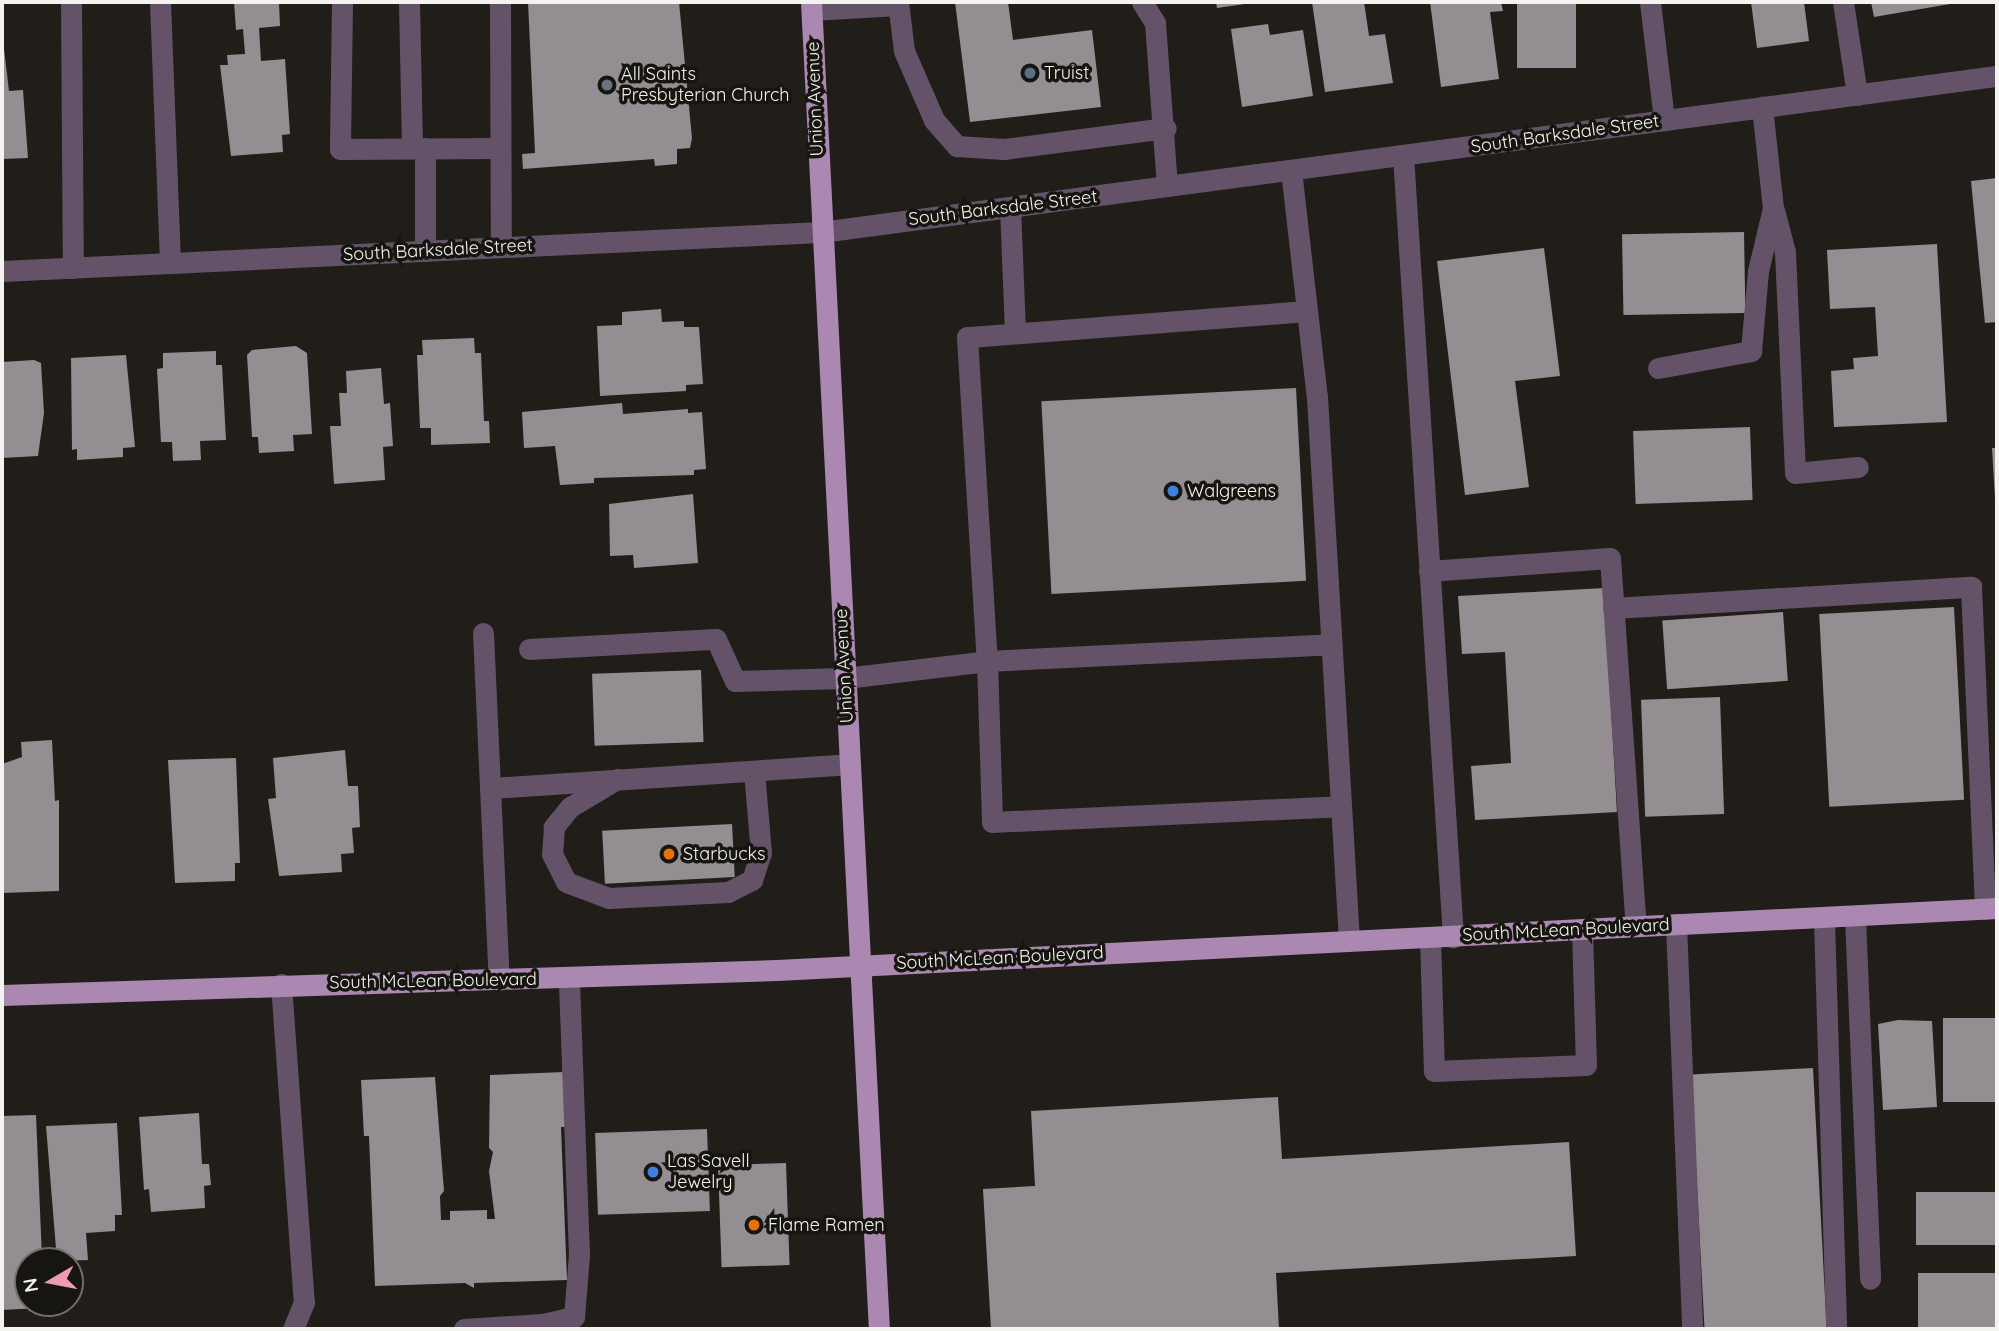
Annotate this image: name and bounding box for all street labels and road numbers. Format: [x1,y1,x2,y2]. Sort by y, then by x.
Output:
street label: Union Avenue [802,41,828,157]
street label: South Barksdale Street [1469,110,1661,158]
street label: South Barksdale Street [907,186,1099,230]
street label: South Barksdale Street [343,234,533,266]
street label: Union Avenue [830,608,858,724]
street label: South McLean Boulevard [1462,914,1670,946]
street label: South McLean Boulevard [896,942,1104,974]
street label: South McLean Boulevard [329,968,537,994]

